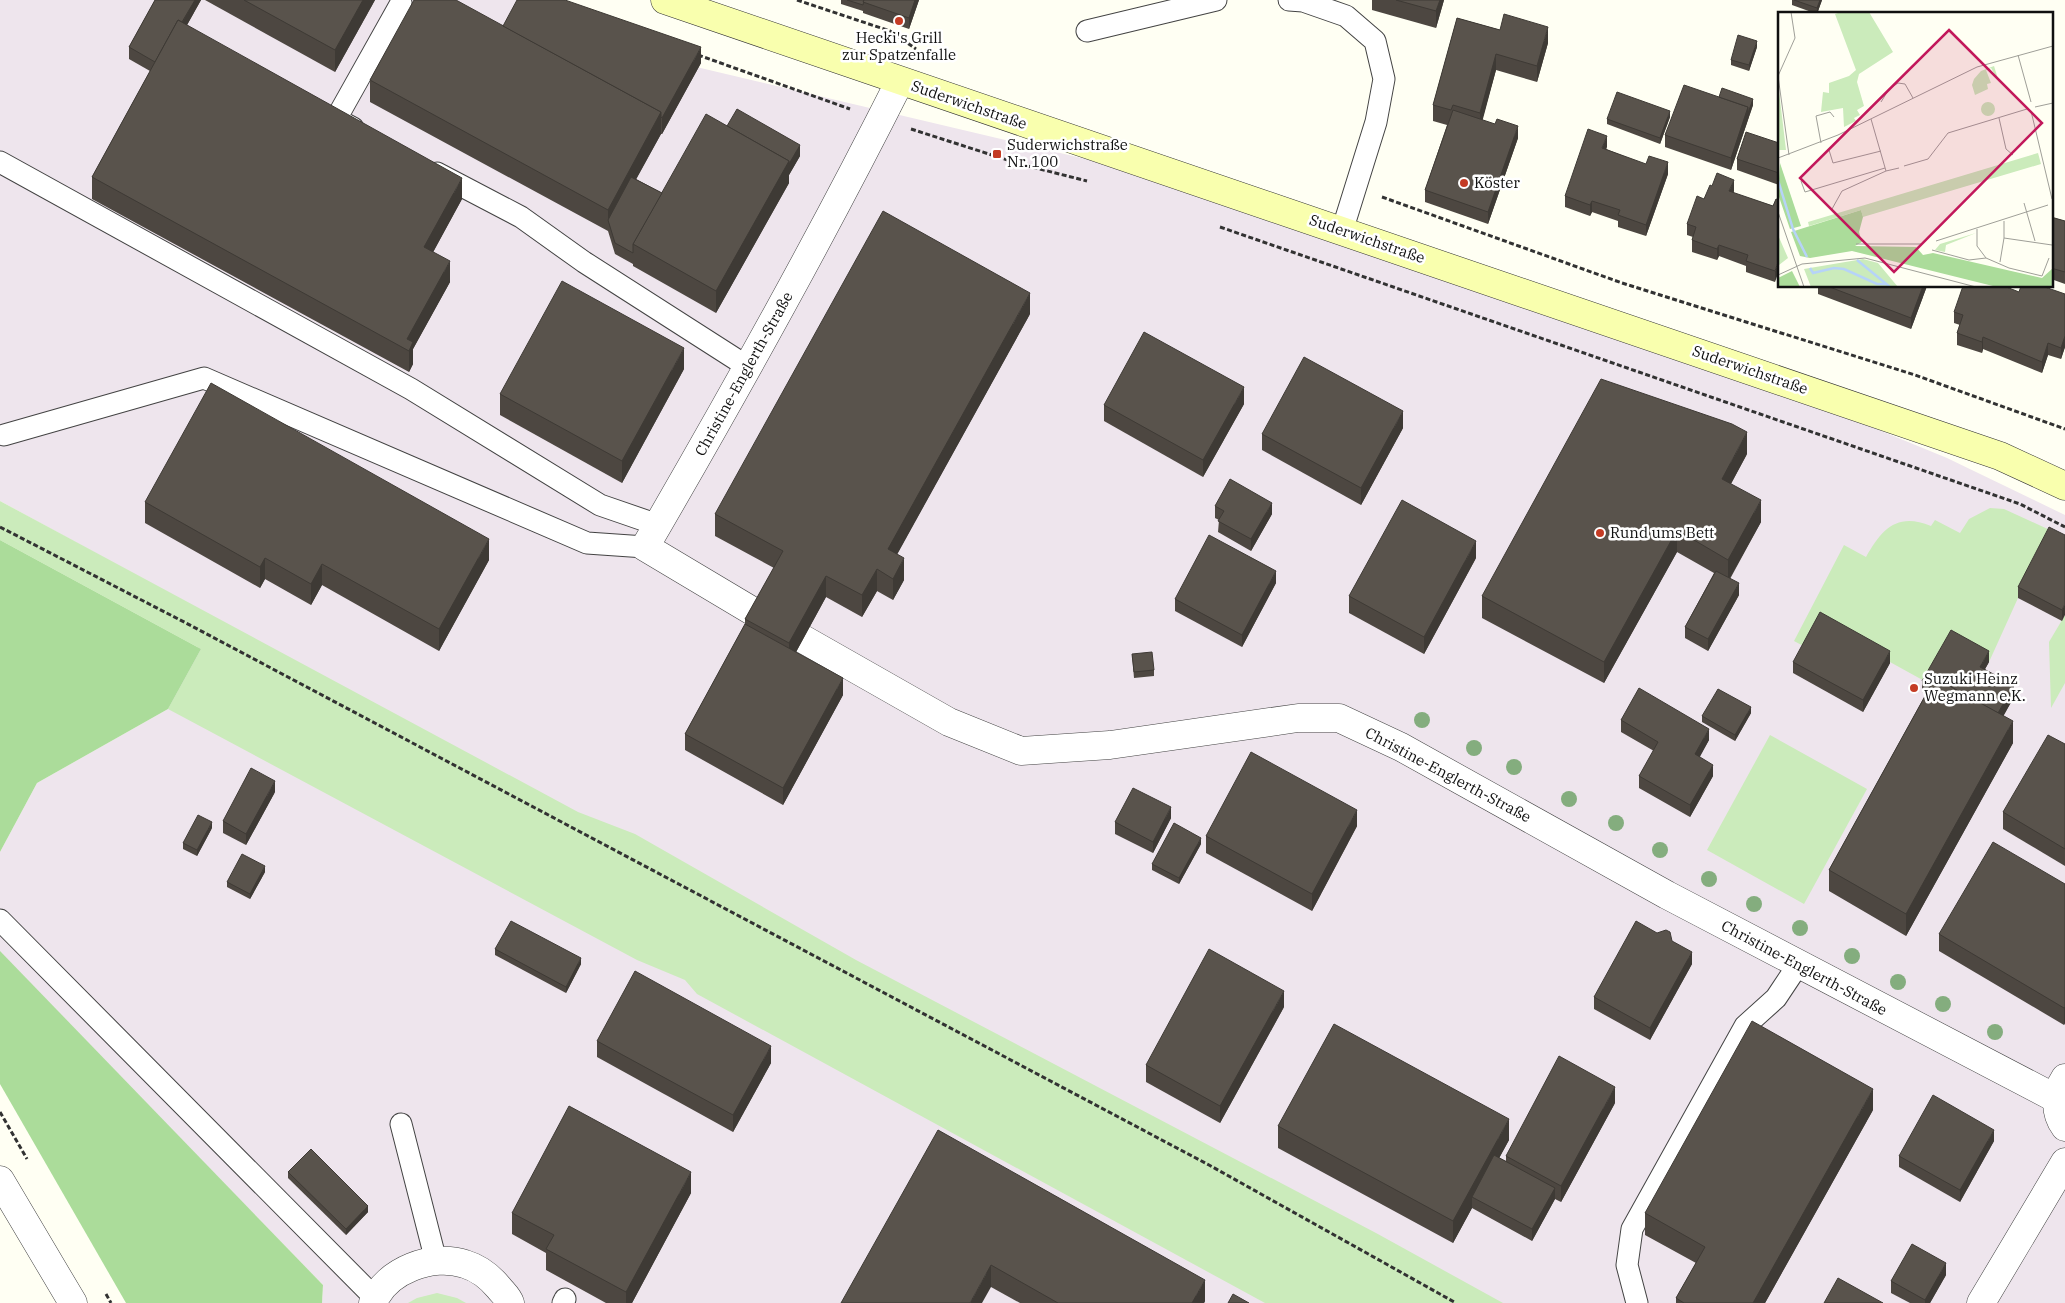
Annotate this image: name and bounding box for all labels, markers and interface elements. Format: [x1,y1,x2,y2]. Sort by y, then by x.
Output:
inset map [1778,12,2052,288]
marker: Hecki's Grill zur Spatzenfalle [893,15,905,27]
place label: Hecki's Grill zur Spatzenfalle [842,28,956,64]
street label: Suderwichstraße [909,76,1029,133]
place label: Suderwichstraße Nr. 100 [1007,135,1128,171]
marker: Suderwichstraße Nr. 100 [991,148,1003,160]
place label: Köster [1474,173,1520,192]
marker: Köster [1458,177,1470,189]
street label: Suderwichstraße [1307,210,1427,267]
street label: Christine-Englerth-Straße [690,288,797,459]
street label: Suderwichstraße [1690,341,1810,398]
place label: Rund ums Bett [1610,523,1714,542]
marker: Rund ums Bett [1594,527,1606,539]
place label: Suzuki Heinz Wegmann e.K. [1924,669,2026,705]
marker: Suzuki Heinz Wegmann e.K. [1908,682,1920,694]
street label: Christine-Englerth-Straße [1362,723,1534,826]
street label: Christine-Englerth-Straße [1718,916,1890,1019]

